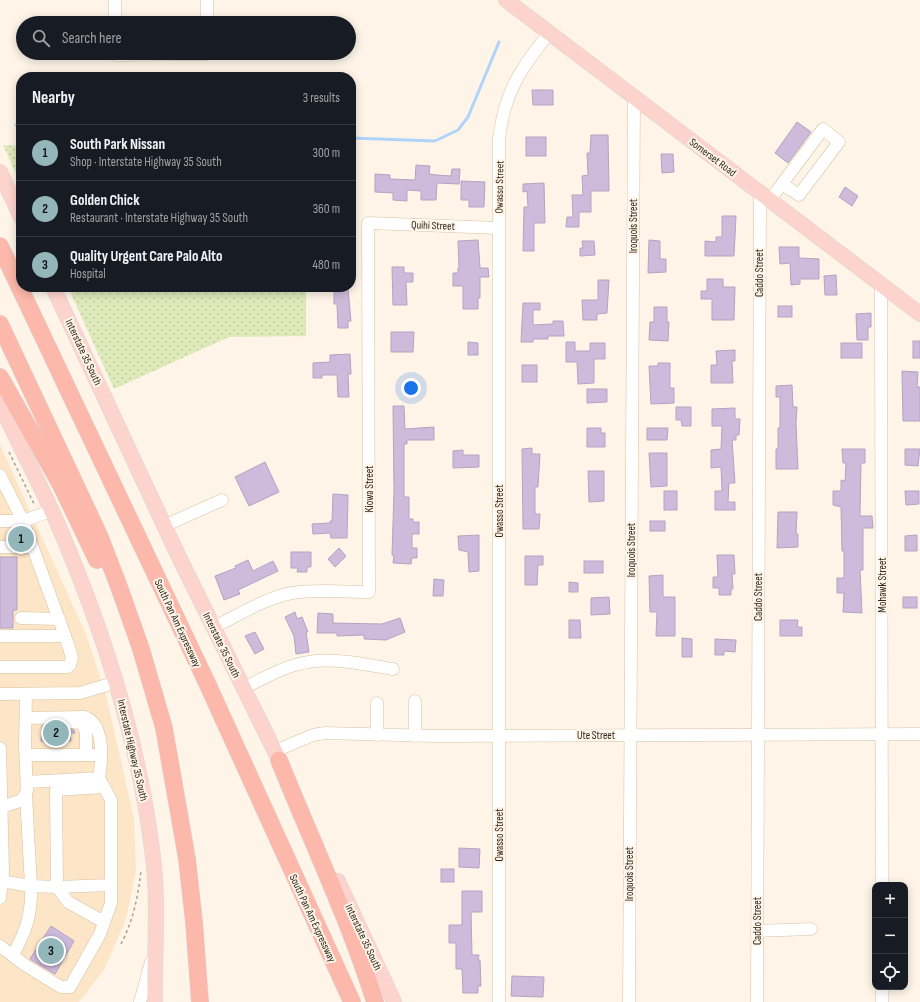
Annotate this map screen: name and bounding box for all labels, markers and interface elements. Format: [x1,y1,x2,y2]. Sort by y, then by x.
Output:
search box [16,16,356,60]
icon: search [30,27,52,49]
text: Search here [62,29,122,48]
text: Nearby [32,88,75,108]
text: 3 results [303,90,340,106]
text: South Park Nissan [70,135,165,154]
street label: Somerset Road [687,135,739,180]
text: 1 [42,145,48,161]
text: 300 m [313,145,340,161]
text: Shop · Interstate Highway 35 South [70,154,222,170]
street label: Owasso Street [493,160,506,214]
text: Golden Chick [70,191,140,210]
street label: Iroquois Street [627,198,640,253]
text: 2 [42,201,48,217]
text: 360 m [313,201,340,217]
text: Restaurant · Interstate Highway 35 South [70,210,248,226]
street label: Quihi Street [411,218,456,233]
text: Quality Urgent Care Palo Alto [70,247,223,266]
street label: Caddo Street [753,248,766,297]
text: 3 [42,257,48,273]
text: 480 m [313,257,340,273]
text: Hospital [70,266,106,282]
street label: Interstate 35 South [63,317,105,388]
your location [401,378,421,398]
street label: Kiowa Street [363,465,376,512]
street label: Owasso Street [493,484,506,538]
street label: Iroquois Street [625,522,638,577]
pin: 1 [8,524,34,554]
street label: Mohawk Street [876,557,889,613]
street label: Caddo Street [752,572,765,621]
street label: South Pan Am Expressway [151,577,204,670]
street label: Interstate 35 South [200,610,243,680]
street label: Interstate Highway 35 South [114,698,151,803]
pin: 2 [43,718,69,748]
street label: Ute Street [577,729,616,742]
street label: Owasso Street [493,808,506,862]
street label: Iroquois Street [623,846,636,901]
street label: South Pan Am Expressway [286,872,339,965]
map controls [872,882,908,990]
button: + [872,882,908,918]
street label: Caddo Street [751,896,764,945]
street label: Interstate 35 South [343,902,385,973]
button: − [872,918,908,954]
pin: 3 [38,936,64,966]
button: locate [872,954,908,990]

